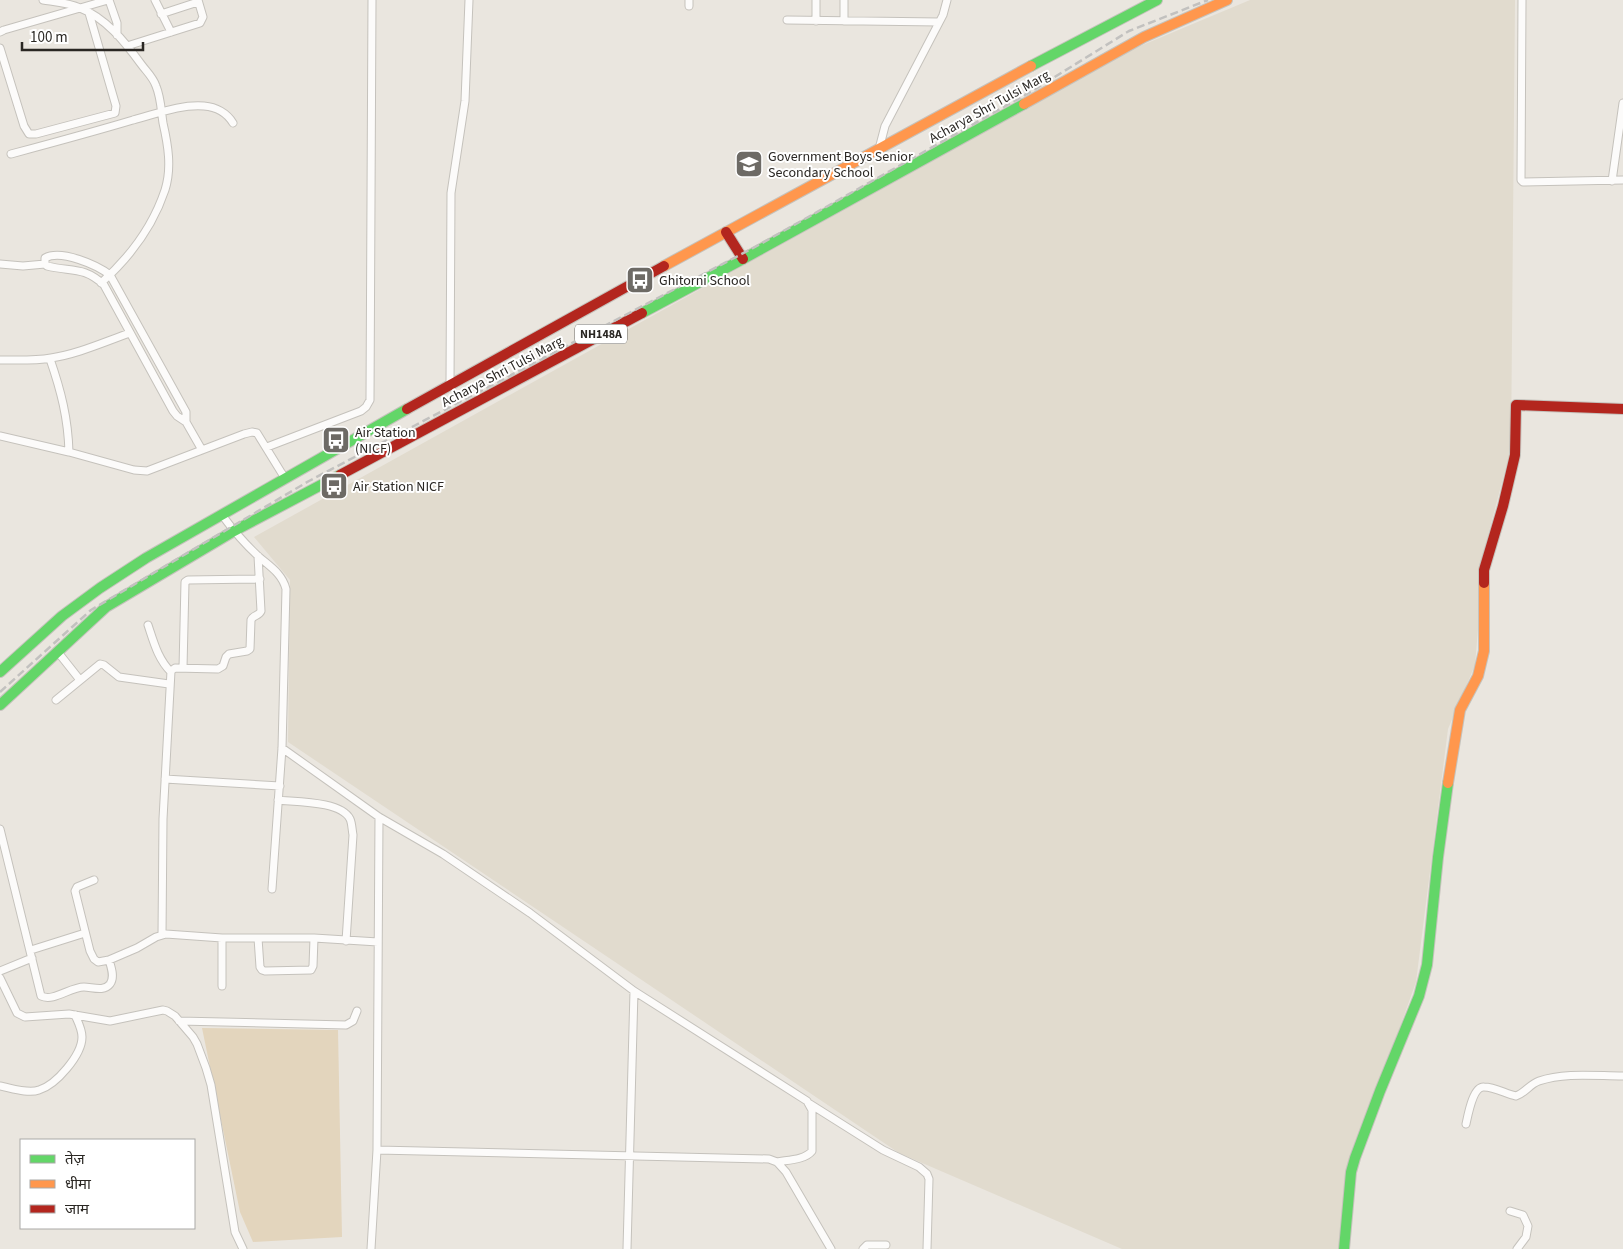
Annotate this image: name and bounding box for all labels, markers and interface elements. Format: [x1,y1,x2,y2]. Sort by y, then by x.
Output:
scale bar [22,20,144,52]
text: 100 m [30,27,68,48]
street label: Acharya Shri Tulsi Marg [925,65,1054,148]
place label: Government Boys Senior Secondary School [768,147,913,183]
school or university icon: Government Boys Senior Secondary School [734,149,764,179]
bus stop icon: Ghitorni School [625,265,655,295]
place label: Ghitorni School [659,271,750,291]
road number: NH148A [575,324,627,344]
street label: Acharya Shri Tulsi Marg [438,331,567,412]
place label: Air Station (NICF) [355,423,416,459]
bus stop icon: Air Station (NICF) [321,425,351,455]
bus stop icon: Air Station NICF [319,471,349,501]
place label: Air Station NICF [353,477,444,497]
legend [20,1139,195,1229]
text: तेज़ [65,1149,86,1170]
text: धीमा [65,1174,92,1195]
text: जाम [65,1199,90,1220]

